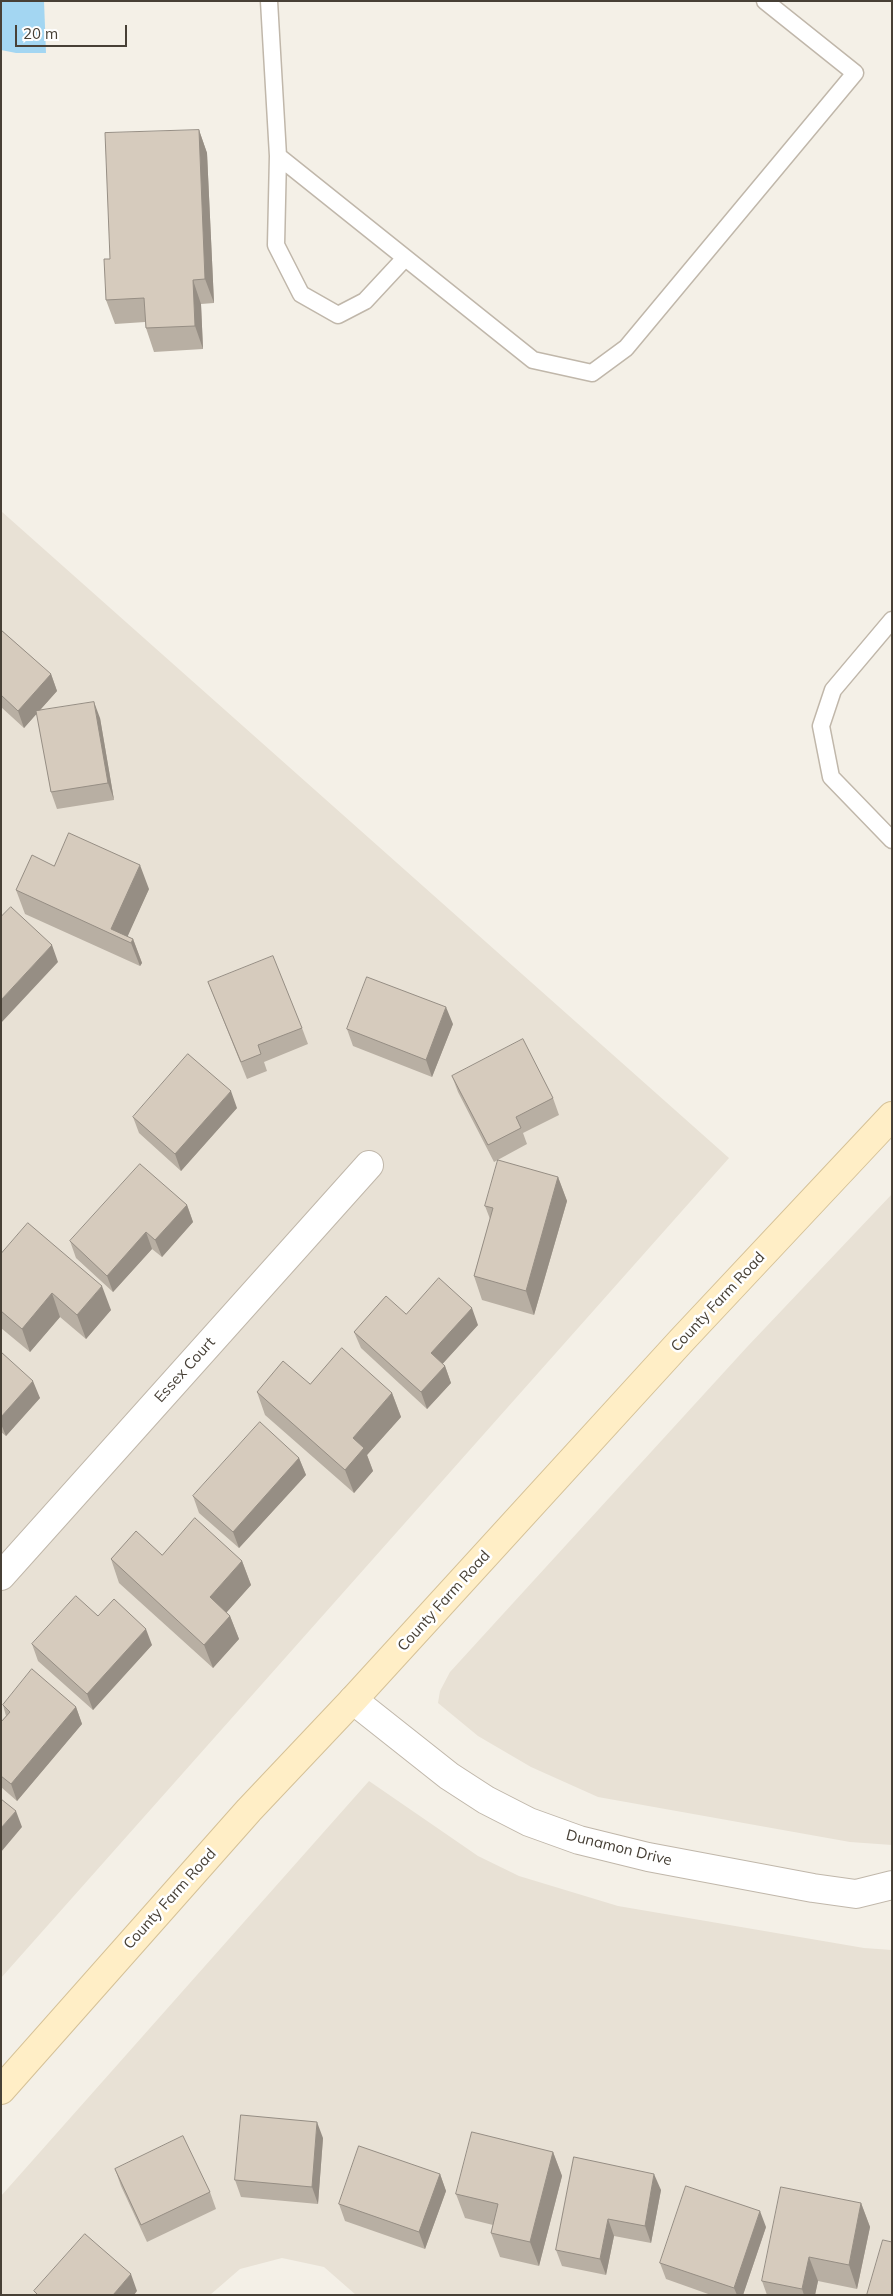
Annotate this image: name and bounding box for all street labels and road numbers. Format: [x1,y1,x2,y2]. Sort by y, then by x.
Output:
street label: County Farm Road [667,1249,769,1355]
street label: Essex Court [151,1334,219,1406]
street label: County Farm Road [394,1547,494,1655]
street label: Dunamon Drive [564,1826,674,1870]
street label: County Farm Road [120,1845,220,1953]

